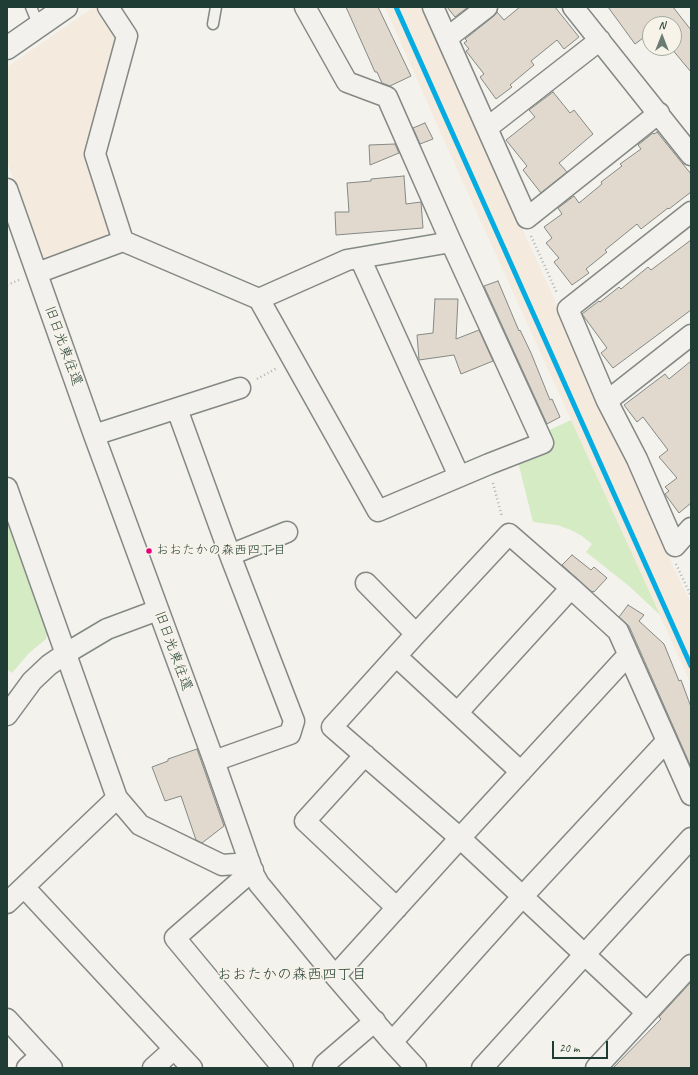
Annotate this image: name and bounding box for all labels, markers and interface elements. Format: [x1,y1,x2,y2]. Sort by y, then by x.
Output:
north arrow [642,16,682,56]
text: N [659,18,665,32]
street label: 旧日光東往還 [41,304,85,388]
place label: おおたかの森西四丁目 [156,543,286,559]
marker: おおたかの森西四丁目 [144,546,154,556]
street label: 旧日光東往還 [151,609,195,693]
district label: おおたかの森西四丁目 [217,966,367,984]
scale bar [554,1033,610,1059]
text: 20 m [559,1040,579,1056]

